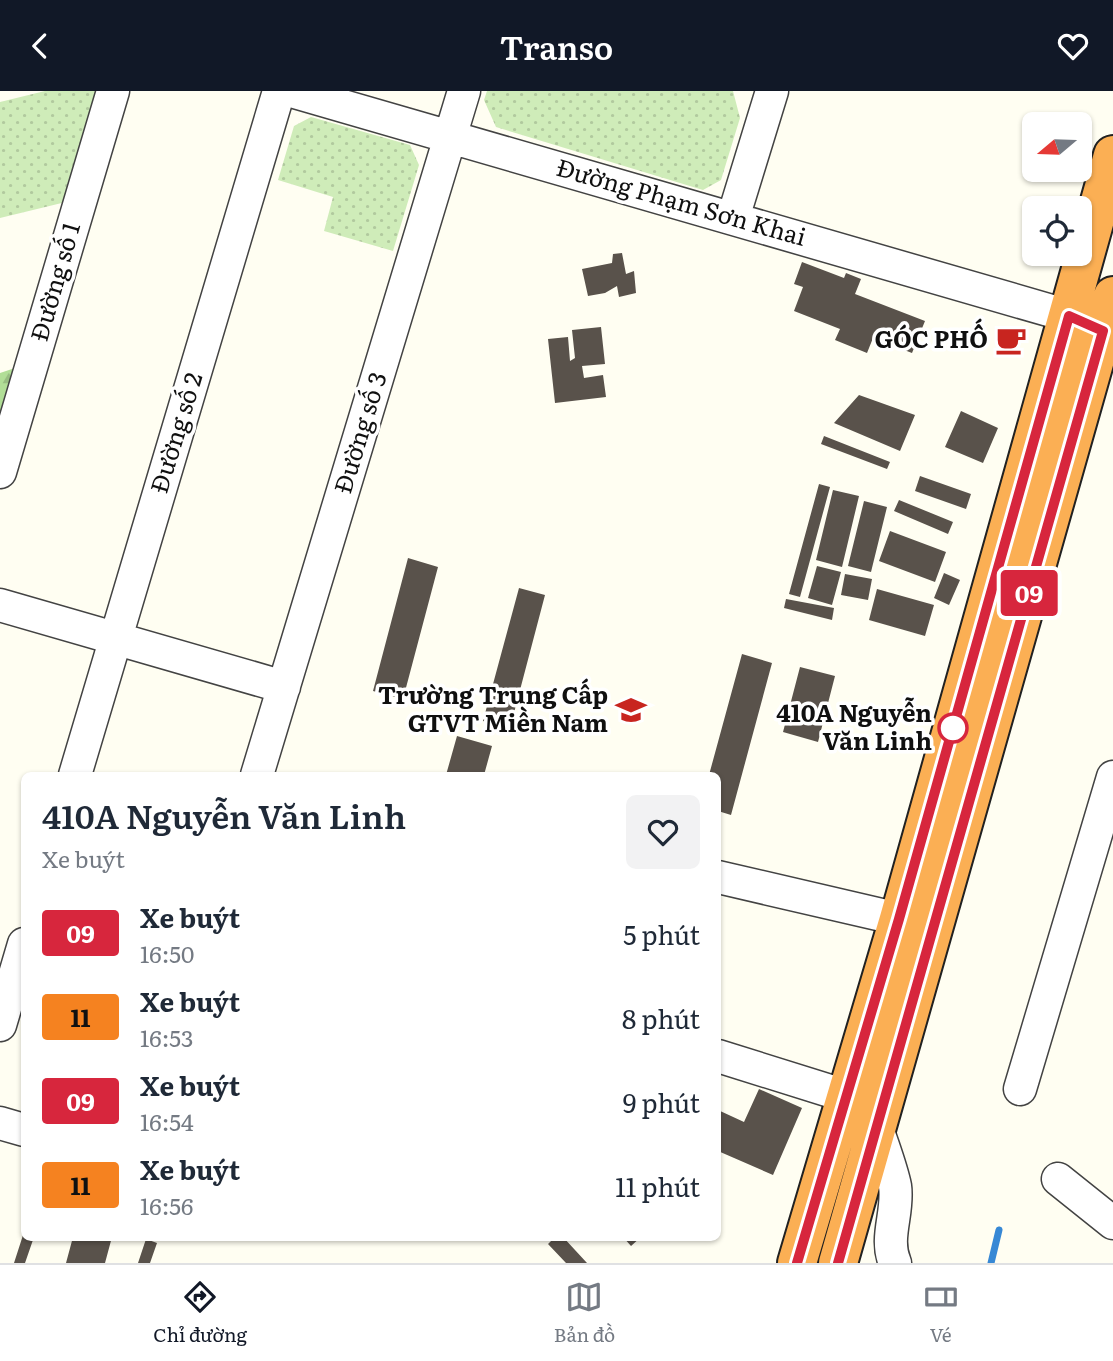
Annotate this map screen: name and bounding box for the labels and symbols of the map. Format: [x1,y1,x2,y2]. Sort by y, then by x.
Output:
north arrow [1022,112,1092,182]
street label: Đường Phạm Sơn Khai [553,148,811,253]
street label: Đường số 1 [20,218,87,345]
place label: GÓC PHỐ [875,318,988,355]
cafe icon: GÓC PHỐ [994,323,1028,357]
street label: Đường số 3 [324,367,394,497]
street label: Đường số 2 [140,368,210,497]
line badge: 09 [998,570,1060,616]
place label: Trường Trung Cấp GTVT Miền Nam [378,676,608,739]
school or university icon: Trường Trung Cấp GTVT Miền Nam [614,693,648,727]
place label: 410A Nguyễn Văn Linh [776,694,932,757]
marker: 410A Nguyễn Văn Linh [938,713,968,743]

